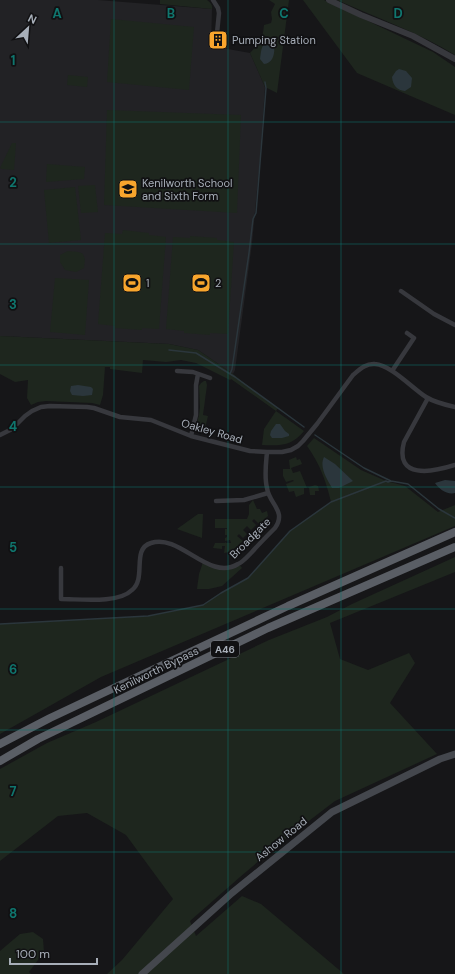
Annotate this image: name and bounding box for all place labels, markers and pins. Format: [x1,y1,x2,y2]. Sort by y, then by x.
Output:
building icon: Pumping Station [207,29,229,51]
place label: Pumping Station [232,33,316,47]
place label: Kenilworth School and Sixth Form [142,176,233,203]
school or university icon: Kenilworth School and Sixth Form [117,178,139,200]
sports icon: 1 [121,272,143,294]
sports icon: 2 [190,272,212,294]
place label: 1 [146,276,149,290]
place label: 2 [215,276,221,290]

